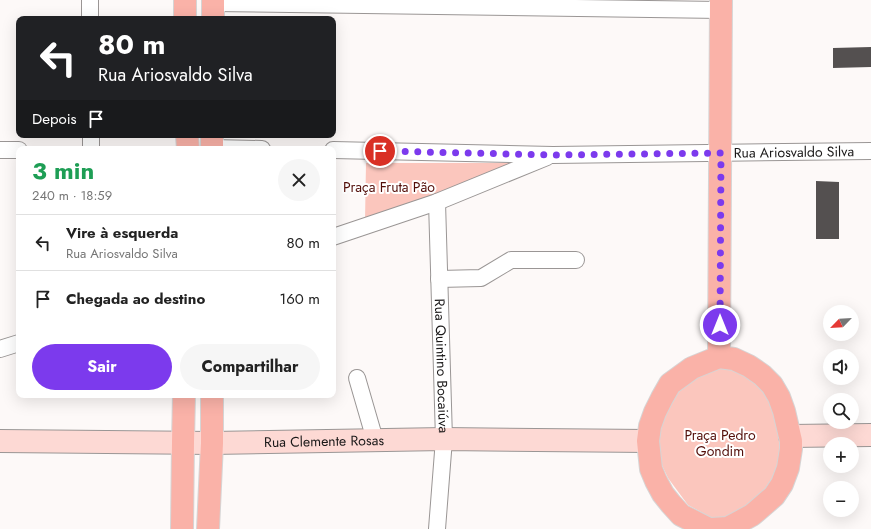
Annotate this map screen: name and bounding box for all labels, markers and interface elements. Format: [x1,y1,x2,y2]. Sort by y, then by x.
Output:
text: 80 m [98,24,165,65]
icon: left [32,32,84,84]
text: Rua Ariosvaldo Silva [98,62,253,88]
text: Depois [32,108,77,130]
icon: arrive [85,108,107,130]
pin [363,134,397,168]
icon: arrive [369,140,391,162]
street label: Rua Ariosvaldo Silva [734,141,854,163]
text: 3 min [32,153,94,188]
button: close [278,159,320,201]
park label: Praça Fruta Pão [343,177,435,197]
text: 240 m · 18:59 [32,186,112,205]
text: Vire à esquerda [66,222,178,244]
icon: left [32,232,54,254]
text: 80 m [287,232,320,254]
text: Rua Ariosvaldo Silva [66,244,178,263]
icon: arrive [32,288,54,310]
text: Chegada ao destino [66,288,205,310]
text: 160 m [279,288,320,310]
street label: Rua Quintino Bocaiúva [430,298,454,433]
position arrow [699,304,741,346]
north arrow [823,305,859,341]
map controls [823,305,859,517]
button: Sair [32,344,172,390]
button: Compartilhar [180,344,320,390]
button: sound [823,349,859,385]
button: search [823,393,859,429]
park label: Praça Pedro Gondim [684,425,756,461]
street label: Rua Clemente Rosas [264,430,384,452]
button: + [823,437,859,473]
button: − [823,481,859,517]

